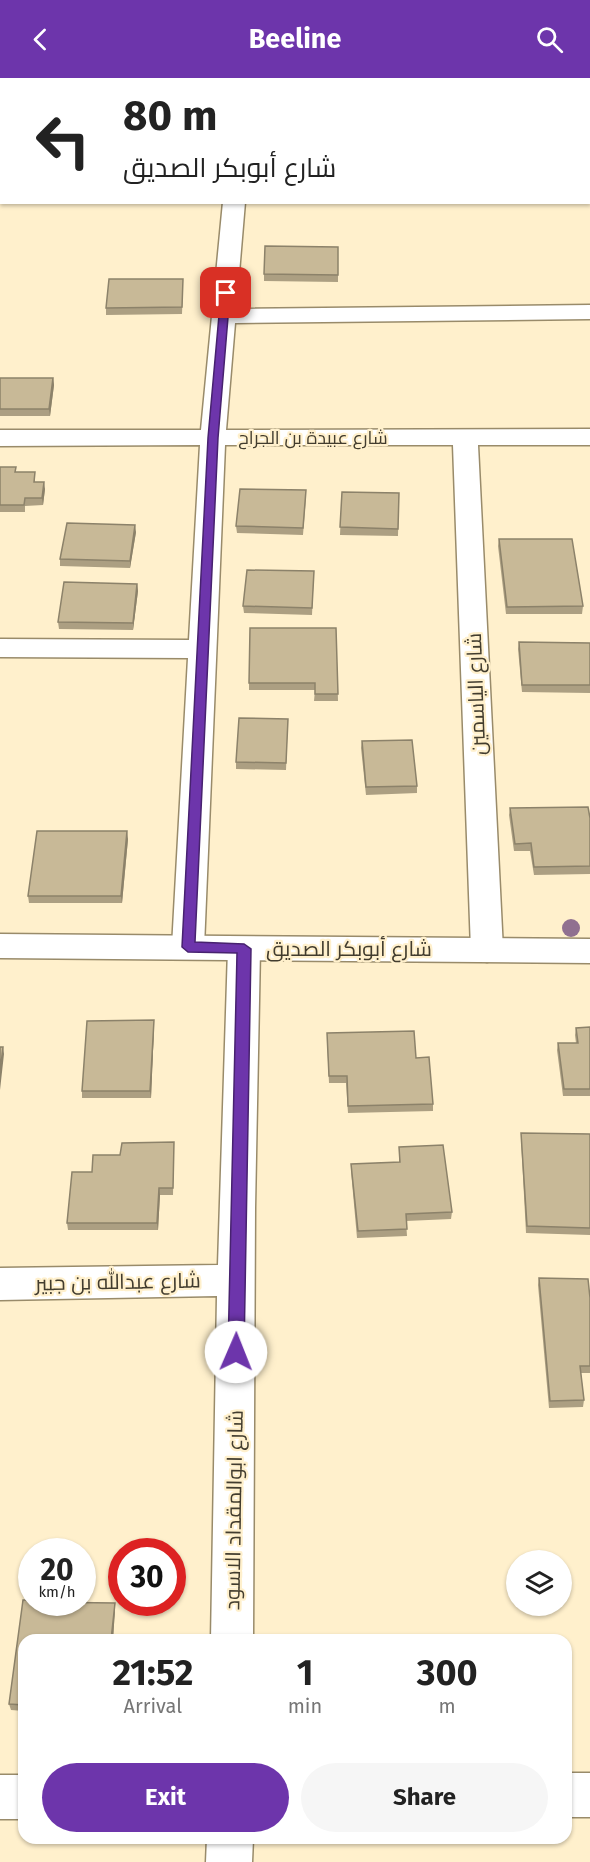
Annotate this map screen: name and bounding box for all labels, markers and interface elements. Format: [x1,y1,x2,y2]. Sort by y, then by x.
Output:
icon: back [24,23,57,56]
text: Beeline [249,23,341,55]
icon: search [533,23,566,56]
text: 80 m [123,91,217,141]
icon: left [24,102,102,180]
text: شارع أبوبكر الصديق [123,152,336,184]
pin [200,267,251,318]
icon: arrive [209,276,242,309]
street label: شارع عبيدة بن الجراح [238,427,388,450]
street label: شارع الياسمين [461,632,492,756]
street label: شارع أبوبكر الصديق [266,936,432,963]
street label: شارع عبدالله بن جبير [34,1267,201,1297]
position arrow [204,1320,268,1384]
street label: شارع ابوالمقداد الاسود [219,1410,250,1610]
speed limit sign: 30 [108,1538,186,1616]
map controls [506,1550,572,1616]
button: layers [506,1550,572,1616]
text: 20 [40,1552,74,1588]
text: km/h [38,1583,76,1601]
text: 21:52 [112,1651,193,1695]
text: 1 [297,1651,313,1695]
text: 300 [417,1651,478,1695]
text: Arrival [124,1694,182,1718]
text: min [288,1694,322,1718]
text: m [439,1694,456,1718]
button: Exit [42,1763,289,1832]
button: Share [301,1763,548,1832]

